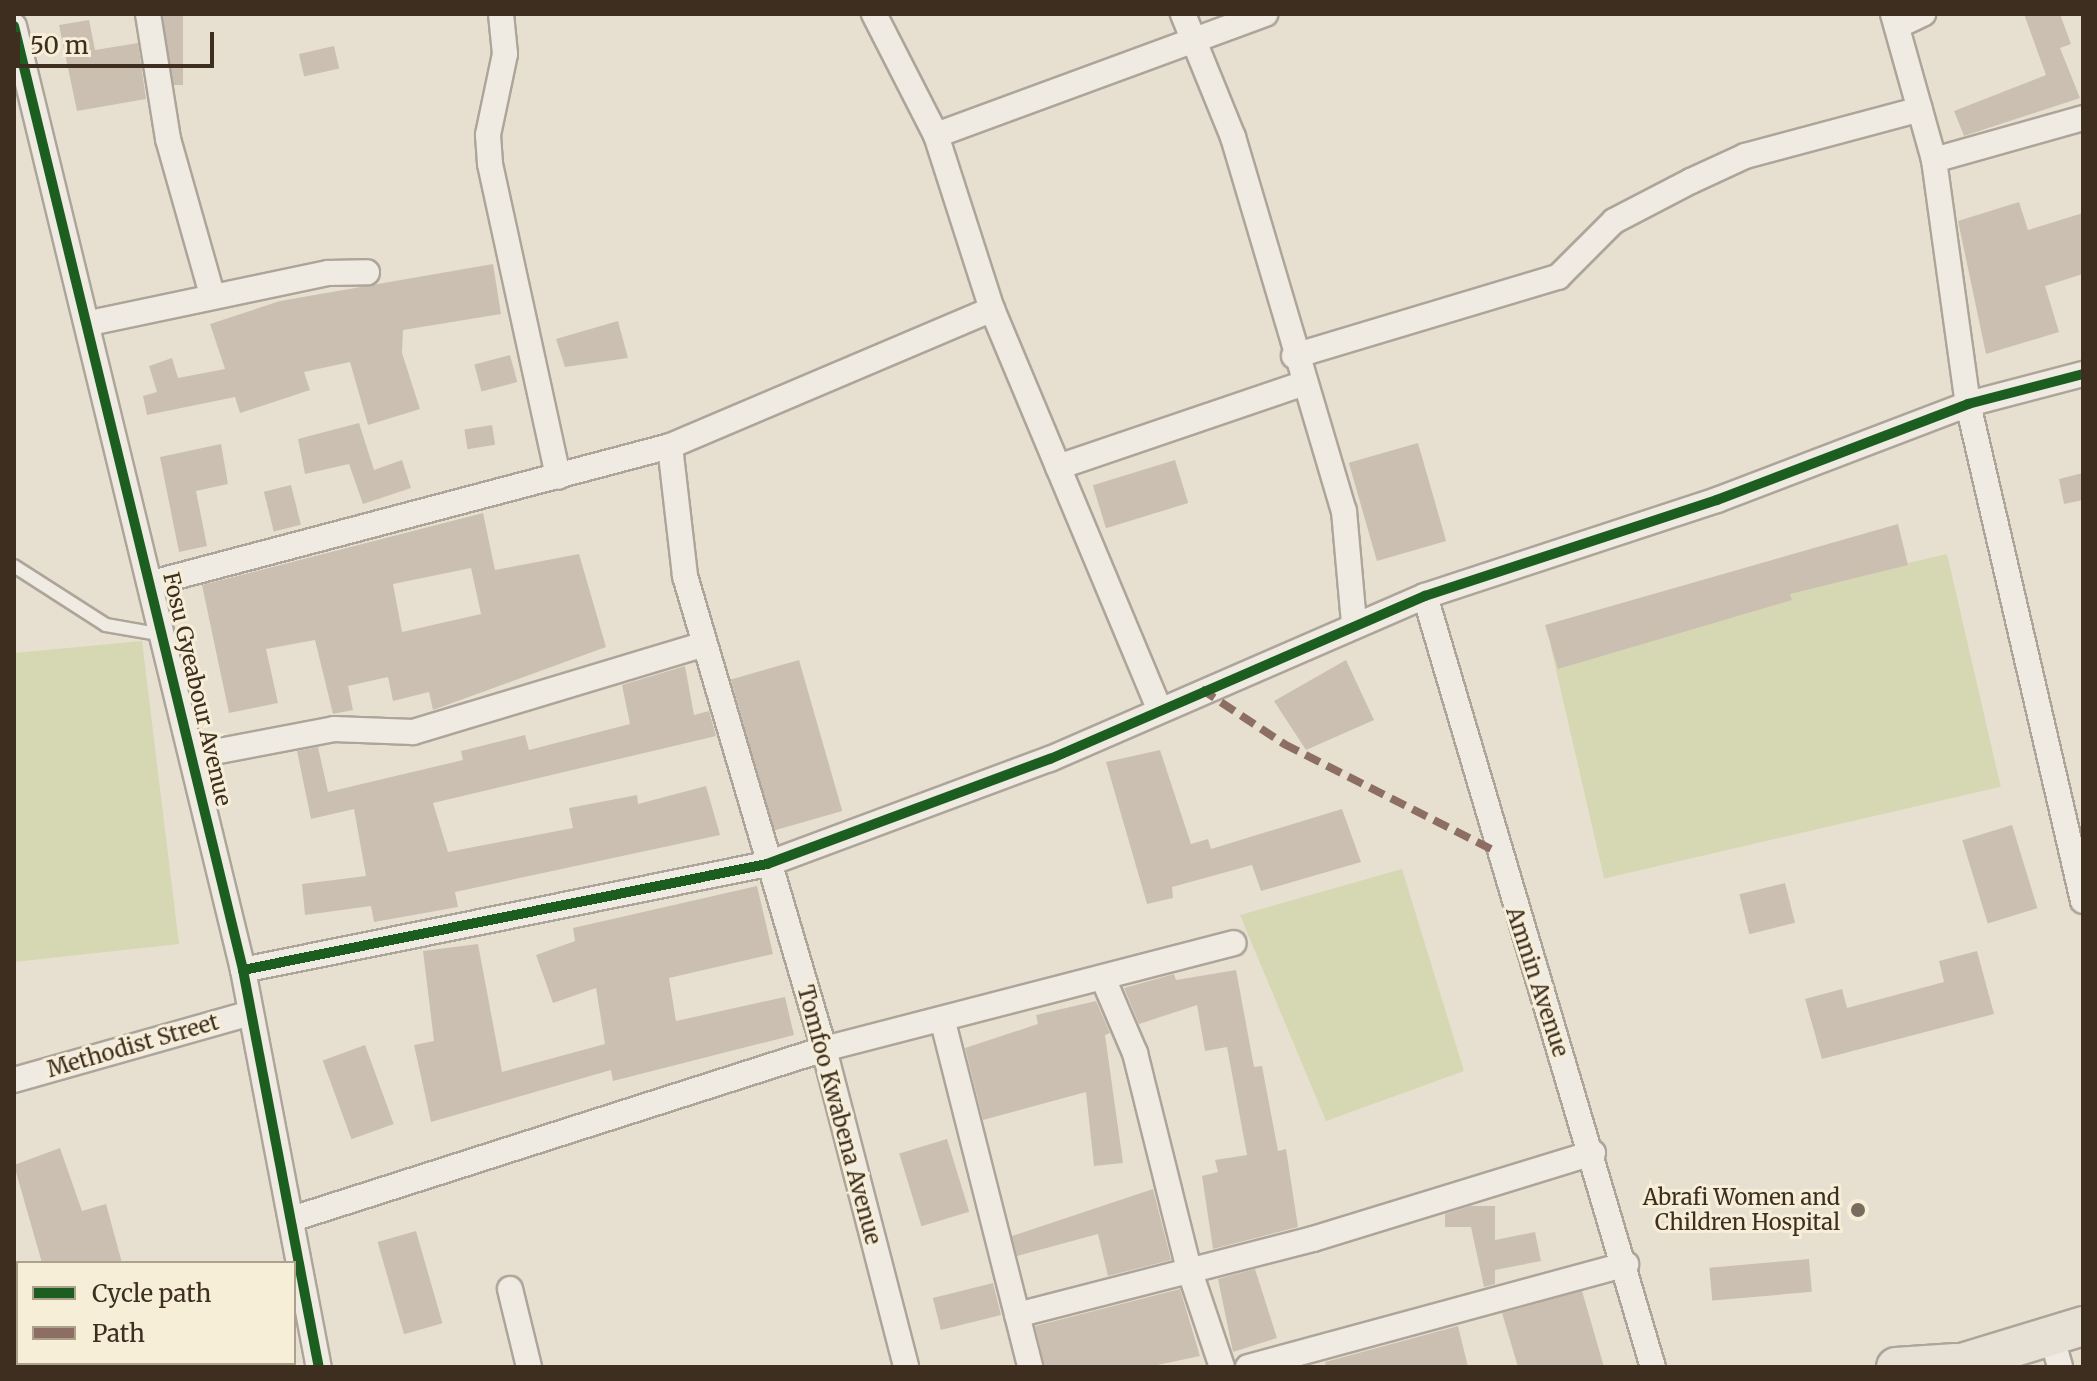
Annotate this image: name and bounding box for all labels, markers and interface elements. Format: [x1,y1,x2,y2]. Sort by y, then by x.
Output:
scale bar [20,16,218,66]
text: 50 m [30,30,89,61]
street label: Fosu Gyeabour Avenue [157,570,237,808]
street label: Amnin Avenue [1500,904,1574,1060]
street label: Tomfoo Kwabena Avenue [792,982,886,1248]
street label: Methodist Street [44,1009,222,1083]
place label: Abrafi Women and Children Hospital [1643,1184,1840,1236]
marker: Abrafi Women and Children Hospital [1847,1199,1869,1221]
legend [16,1261,296,1365]
text: Cycle path [92,1278,211,1309]
text: Path [92,1318,145,1349]

